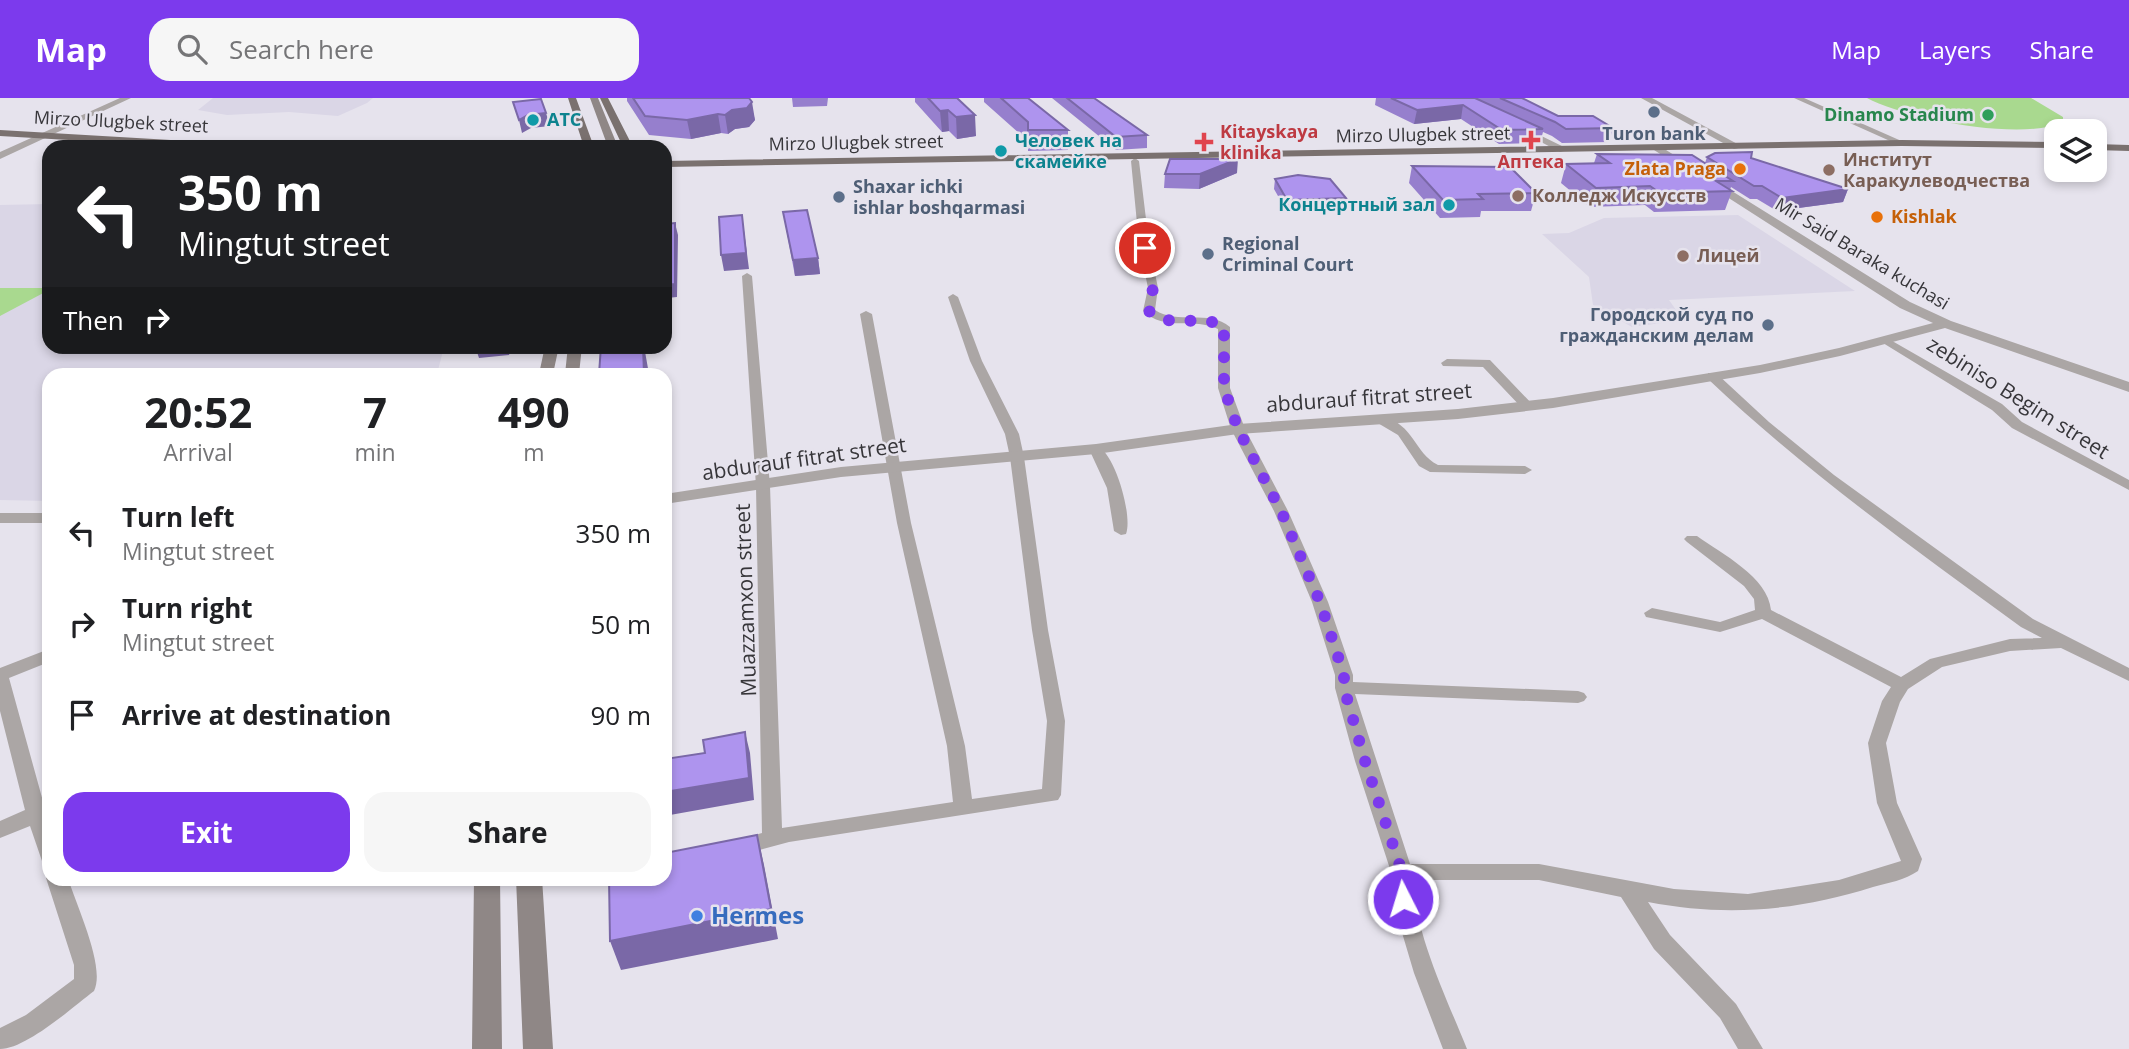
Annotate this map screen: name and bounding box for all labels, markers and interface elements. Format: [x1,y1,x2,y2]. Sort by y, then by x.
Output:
search box [149,18,639,81]
text: Map [35,27,107,72]
icon: search [173,30,211,68]
text: Search here [229,31,374,67]
text: Map [1831,33,1881,66]
text: Layers [1919,33,1992,66]
text: Share [2030,33,2094,66]
place label: Dinamo Stadium [1824,102,1974,126]
street label: Mirzo Ulugbek street [33,104,209,138]
marker: Turon bank [1646,104,1662,120]
place label: ATC [547,107,581,131]
marker: Dinamo Stadium [1980,107,1996,123]
marker: ATC [525,112,541,128]
place label: Kitayskaya klinika [1220,119,1318,164]
map controls [2044,119,2107,182]
button: layers [2044,119,2107,182]
street label: Mirzo Ulugbek street [1335,120,1511,148]
place label: Turon bank [1602,121,1706,145]
street label: Mirzo Ulugbek street [768,128,944,156]
place label: Человек на скамейке [1015,128,1122,173]
marker: Kitayskaya klinika [1194,132,1214,152]
marker: Аптека [1523,132,1539,148]
marker: Человек на скамейке [993,143,1009,159]
place label: Институт Каракулеводчества [1843,147,2030,192]
place label: Аптека [1498,149,1564,173]
place label: Zlata Praga [1624,156,1726,180]
text: 350 m [178,159,323,225]
marker: Zlata Praga [1732,161,1748,177]
marker: Институт Каракулеводчества [1821,162,1837,178]
icon: left [63,168,154,259]
place label: Shaxar ichki ishlar boshqarmasi [853,174,1025,219]
place label: Колледж Искусств [1532,183,1707,207]
marker: Колледж Искусств [1510,188,1526,204]
marker: Shaxar ichki ishlar boshqarmasi [831,189,847,205]
place label: Концертный зал [1278,192,1435,216]
street label: Mir Said Baraka kuchasi [1771,192,1954,315]
marker: Концертный зал [1441,197,1457,213]
place label: Kishlak [1891,204,1958,228]
marker: Kishlak [1869,209,1885,225]
pin [1115,218,1175,278]
text: Mingtut street [178,222,390,265]
icon: arrive [1126,229,1164,267]
place label: Regional Criminal Court [1222,231,1354,276]
place label: Лицей [1697,243,1759,267]
marker: Regional Criminal Court [1200,246,1216,262]
marker: Лицей [1675,248,1691,264]
icon: right [138,301,176,339]
text: Then [63,302,124,338]
place label: Городской суд по гражданским делам [1559,302,1754,347]
marker: Городской суд по гражданским делам [1760,317,1776,333]
street label: zebiniso Begim street [1922,330,2115,465]
street label: abdurauf fitrat street [1265,376,1473,418]
text: 20:52 [144,383,252,440]
text: 7 [363,383,387,440]
text: 490 [498,383,570,440]
street label: abdurauf fitrat street [700,430,908,486]
text: Arrival [164,436,233,468]
text: min [354,436,396,468]
text: m [523,436,544,468]
text: Turn left [122,499,234,535]
street label: Muazzamxon street [728,503,762,697]
icon: left [63,514,101,552]
text: 350 m [576,515,651,551]
text: Mingtut street [122,535,274,567]
text: Turn right [122,590,253,626]
icon: right [63,605,101,643]
text: 50 m [590,606,651,642]
text: Mingtut street [122,626,274,658]
icon: arrive [63,696,101,734]
text: Arrive at destination [122,697,391,733]
text: 90 m [590,697,651,733]
button: Exit [63,792,350,872]
button: Share [364,792,651,872]
position arrow [1366,862,1440,936]
place label: Hermes [711,898,804,931]
marker: Hermes [689,908,705,924]

